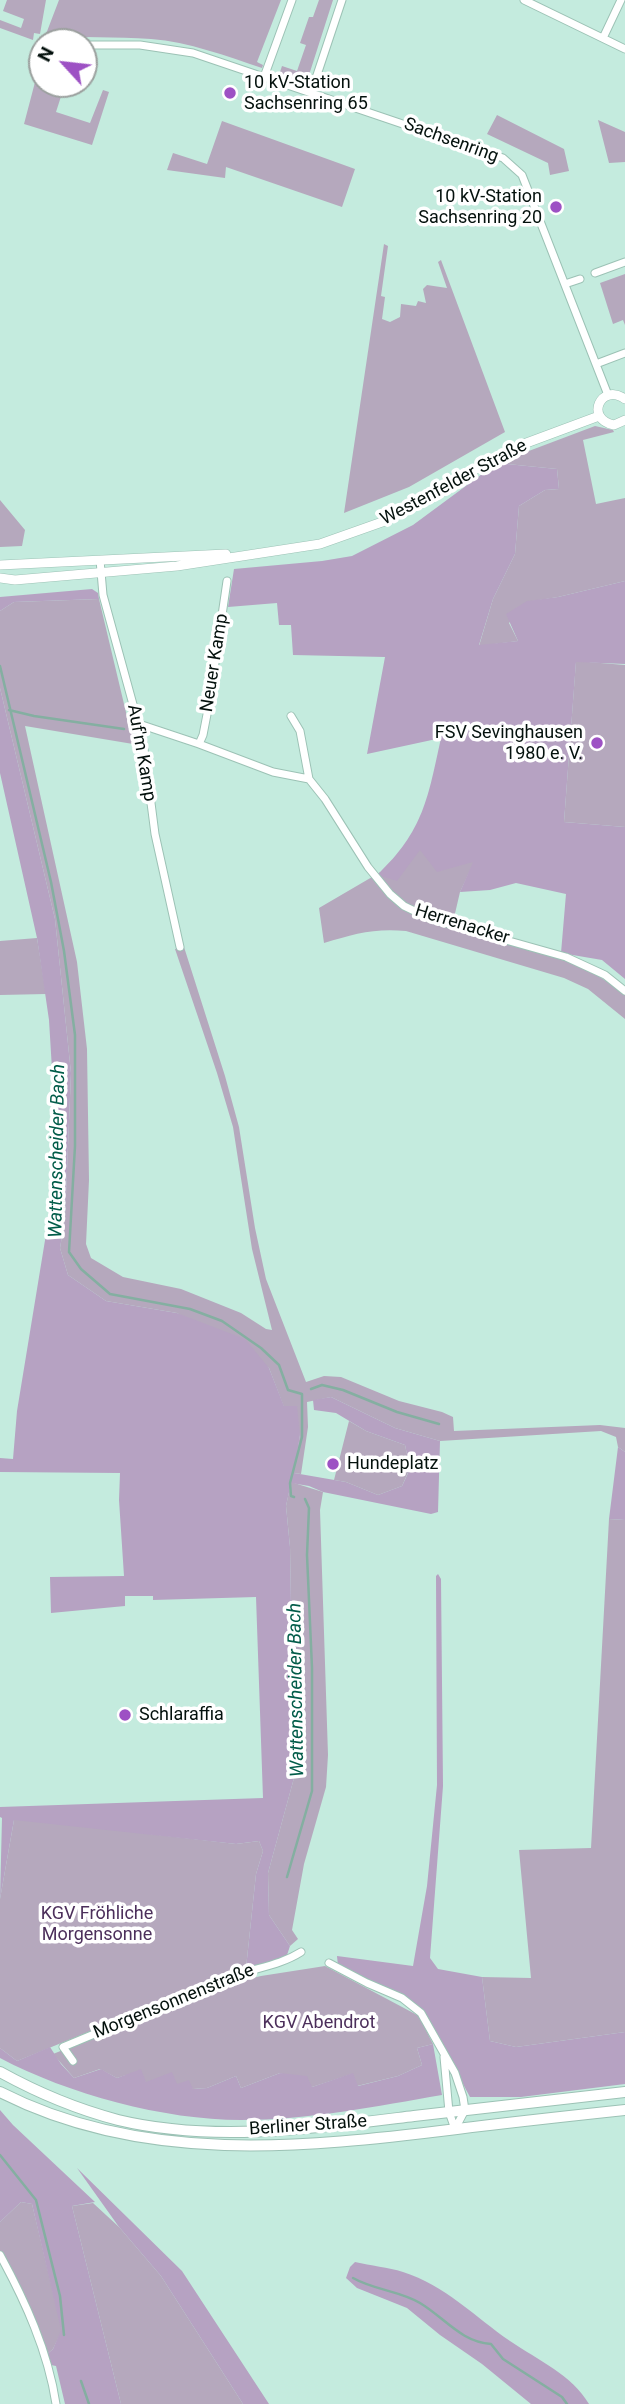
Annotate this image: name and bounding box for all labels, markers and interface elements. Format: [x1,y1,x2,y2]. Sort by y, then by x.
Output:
north arrow [28,28,98,98]
text: N [32,43,59,65]
place label: 10 kV-Station Sachsenring 65 [244,72,368,114]
marker: 10 kV-Station Sachsenring 65 [222,85,238,101]
street label: Sachsenring [401,114,501,168]
place label: 10 kV-Station Sachsenring 20 [418,186,542,228]
marker: 10 kV-Station Sachsenring 20 [548,199,564,215]
street label: Westenfelder Straße [377,435,531,531]
street label: Neuer Kamp [197,612,233,714]
street label: Auf'm Kamp [122,703,160,803]
place label: FSV Sevinghausen 1980 e. V. [435,722,583,764]
marker: FSV Sevinghausen 1980 e. V. [589,735,605,751]
street label: Herrenacker [412,900,512,950]
water label: Wattenscheider Bach [45,1064,71,1238]
place label: Hundeplatz [347,1453,438,1475]
marker: Hundeplatz [325,1456,341,1472]
water label: Wattenscheider Bach [284,1603,310,1777]
place label: Schlaraffia [139,1704,224,1726]
marker: Schlaraffia [117,1707,133,1723]
park label: KGV Fröhliche Morgensonne [41,1903,153,1946]
street label: Morgensonnenstraße [90,1960,258,2044]
park label: KGV Abendrot [263,2012,375,2034]
street label: Berliner Straße [248,2111,368,2141]

